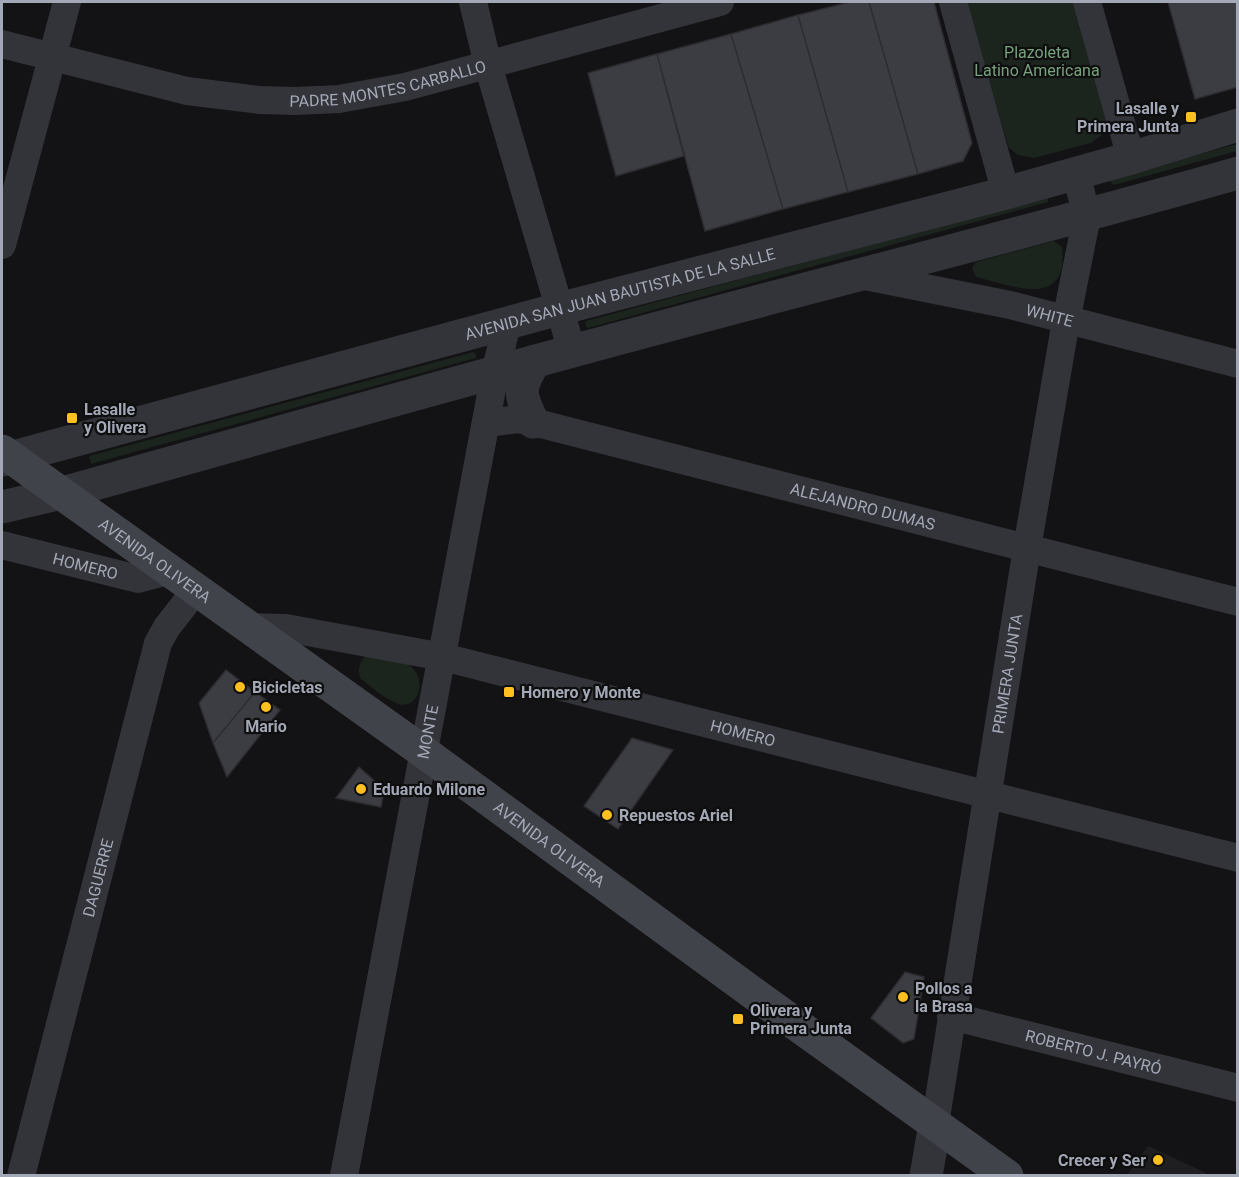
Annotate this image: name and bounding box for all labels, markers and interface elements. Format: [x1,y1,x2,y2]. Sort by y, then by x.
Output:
park label: Plazoleta Latino Americana [974,43,1100,80]
street label: PADRE MONTES CARBALLO [289,57,488,111]
place label: Lasalle y Primera Junta [1077,99,1180,136]
marker: Lasalle y Primera Junta [1184,110,1198,124]
street label: AVENIDA SAN JUAN BAUTISTA DE LA SALLE [463,244,777,344]
street label: WHITE [1024,301,1075,331]
place label: Lasalle y Olivera [84,400,147,437]
marker: Lasalle y Olivera [65,411,79,425]
street label: ALEJANDRO DUMAS [788,479,937,534]
street label: AVENIDA OLIVERA [95,514,215,607]
street label: HOMERO [51,549,120,584]
street label: PRIMERA JUNTA [988,612,1026,735]
place label: Bicicletas [252,678,322,697]
marker: Bicicletas [233,680,247,694]
place label: Homero y Monte [521,683,641,702]
marker: Homero y Monte [502,685,516,699]
marker: Mario [259,700,273,714]
street label: MONTE [414,703,442,761]
street label: HOMERO [708,716,777,751]
place label: Mario [245,717,287,736]
place label: Eduardo Milone [373,780,486,799]
marker: Eduardo Milone [354,782,368,796]
street label: AVENIDA OLIVERA [490,798,609,892]
place label: Repuestos Ariel [619,806,733,825]
marker: Repuestos Ariel [600,808,614,822]
street label: DAGUERRE [79,837,117,919]
place label: Pollos a la Brasa [915,979,973,1016]
marker: Pollos a la Brasa [896,990,910,1004]
place label: Olivera y Primera Junta [750,1001,852,1038]
marker: Olivera y Primera Junta [731,1012,745,1026]
street label: ROBERTO J. PAYRÓ [1023,1026,1164,1078]
place label: Crecer y Ser [1058,1151,1146,1170]
marker: Crecer y Ser [1151,1153,1165,1167]

